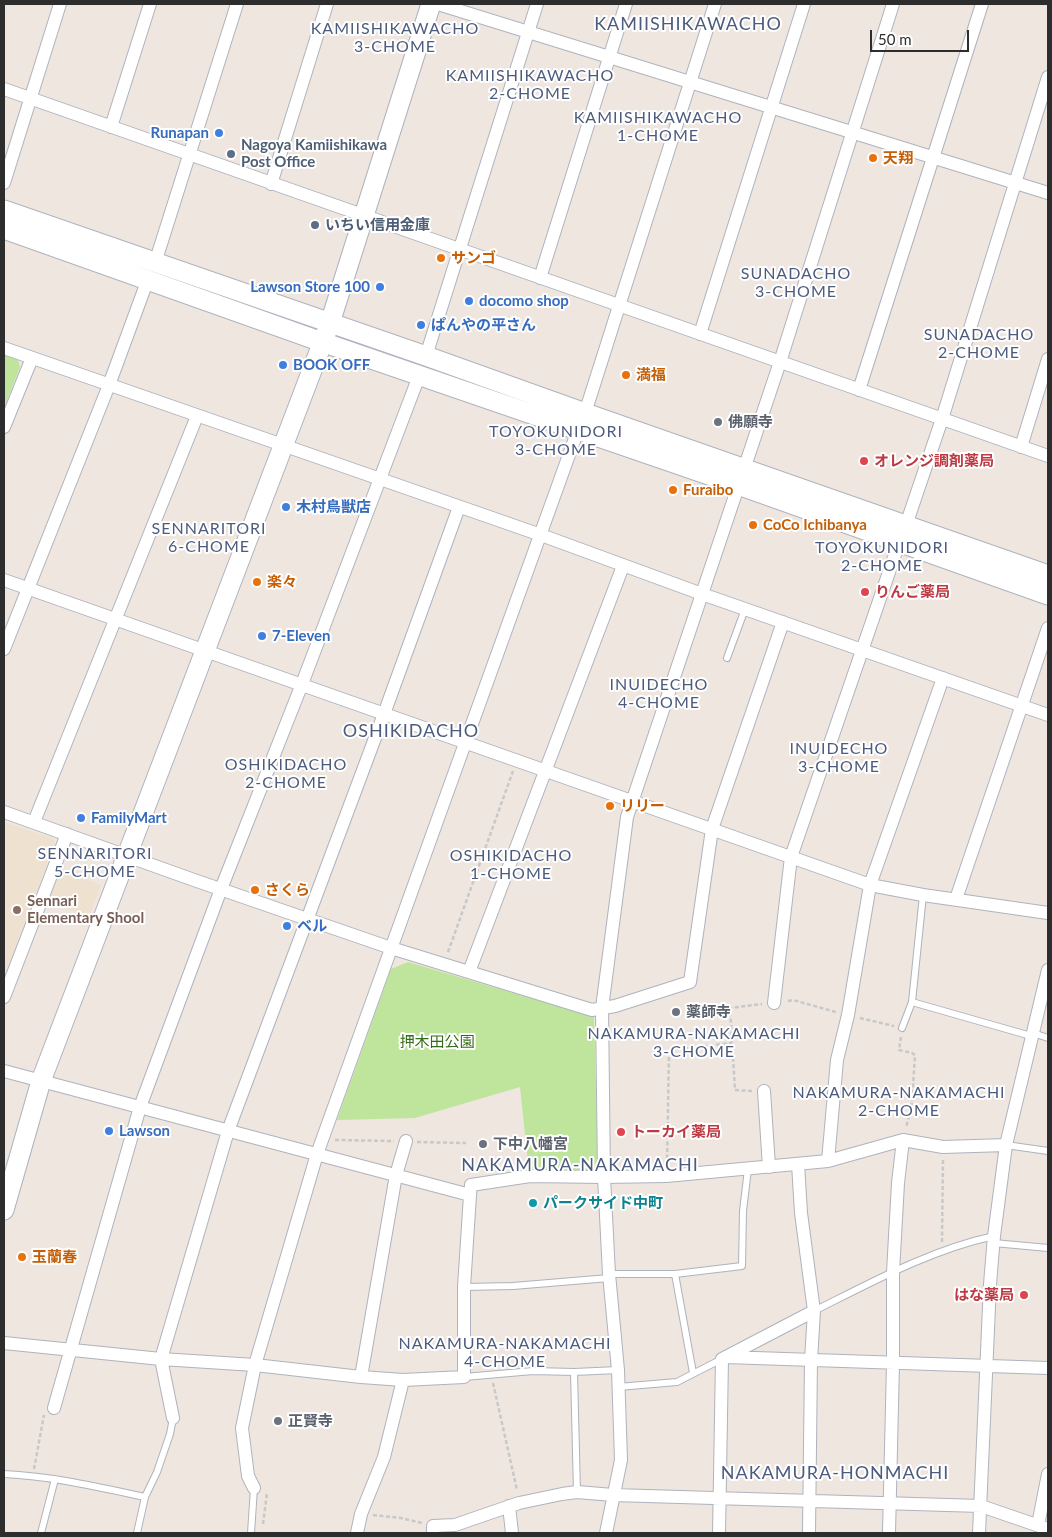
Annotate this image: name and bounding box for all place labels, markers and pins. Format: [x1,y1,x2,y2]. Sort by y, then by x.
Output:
place label: Runapan [151,124,209,142]
marker: Runapan [213,127,225,139]
place label: Nagoya Kamiishikawa Post Office [241,136,387,171]
marker: Nagoya Kamiishikawa Post Office [225,148,237,160]
place label: 天翔 [883,149,913,167]
marker: 天翔 [867,152,879,164]
place label: いちい信用金庫 [325,216,430,234]
marker: いちい信用金庫 [309,219,321,231]
place label: サンゴ [451,249,496,267]
marker: サンゴ [435,252,447,264]
place label: Lawson Store 100 [250,278,370,296]
marker: Lawson Store 100 [374,281,386,293]
place label: docomo shop [479,292,569,310]
marker: docomo shop [463,295,475,307]
place label: ぱんやの平さん [431,316,536,334]
marker: ぱんやの平さん [415,319,427,331]
place label: BOOK OFF [293,356,370,374]
marker: BOOK OFF [277,359,289,371]
place label: 満福 [636,366,666,384]
marker: 満福 [620,369,632,381]
place label: 佛願寺 [728,413,773,431]
marker: 佛願寺 [712,416,724,428]
place label: オレンジ調剤薬局 [874,452,994,470]
marker: オレンジ調剤薬局 [858,455,870,467]
place label: Furaibo [683,481,733,499]
marker: Furaibo [667,484,679,496]
place label: 木村鳥獣店 [296,498,371,516]
marker: 木村鳥獣店 [280,501,292,513]
place label: CoCo Ichibanya [763,516,867,534]
marker: CoCo Ichibanya [747,519,759,531]
place label: 楽々 [267,573,297,591]
marker: 楽々 [251,576,263,588]
place label: りんご薬局 [875,583,950,601]
marker: りんご薬局 [859,586,871,598]
place label: 7-Eleven [272,627,331,645]
marker: 7-Eleven [256,630,268,642]
place label: リリー [620,797,665,815]
marker: リリー [604,800,616,812]
place label: FamilyMart [91,809,167,827]
marker: FamilyMart [75,812,87,824]
place label: さくら [265,881,310,899]
marker: さくら [249,884,261,896]
place label: Sennari Elementary Shool [27,892,144,927]
marker: Sennari Elementary Shool [11,904,23,916]
place label: ベル [297,917,327,935]
marker: ベル [281,920,293,932]
place label: 薬師寺 [686,1003,731,1021]
marker: 薬師寺 [670,1006,682,1018]
place label: Lawson [119,1122,170,1140]
place label: トーカイ薬局 [631,1123,721,1141]
marker: Lawson [103,1125,115,1137]
marker: トーカイ薬局 [615,1126,627,1138]
place label: 下中八幡宮 [493,1135,568,1153]
marker: 下中八幡宮 [477,1138,489,1150]
place label: パークサイド中町 [543,1194,663,1212]
marker: パークサイド中町 [527,1197,539,1209]
place label: 玉蘭春 [32,1248,77,1266]
marker: 玉蘭春 [16,1251,28,1263]
place label: はな薬局 [954,1286,1014,1304]
marker: はな薬局 [1018,1289,1030,1301]
place label: 正賢寺 [288,1412,333,1430]
marker: 正賢寺 [272,1415,284,1427]

